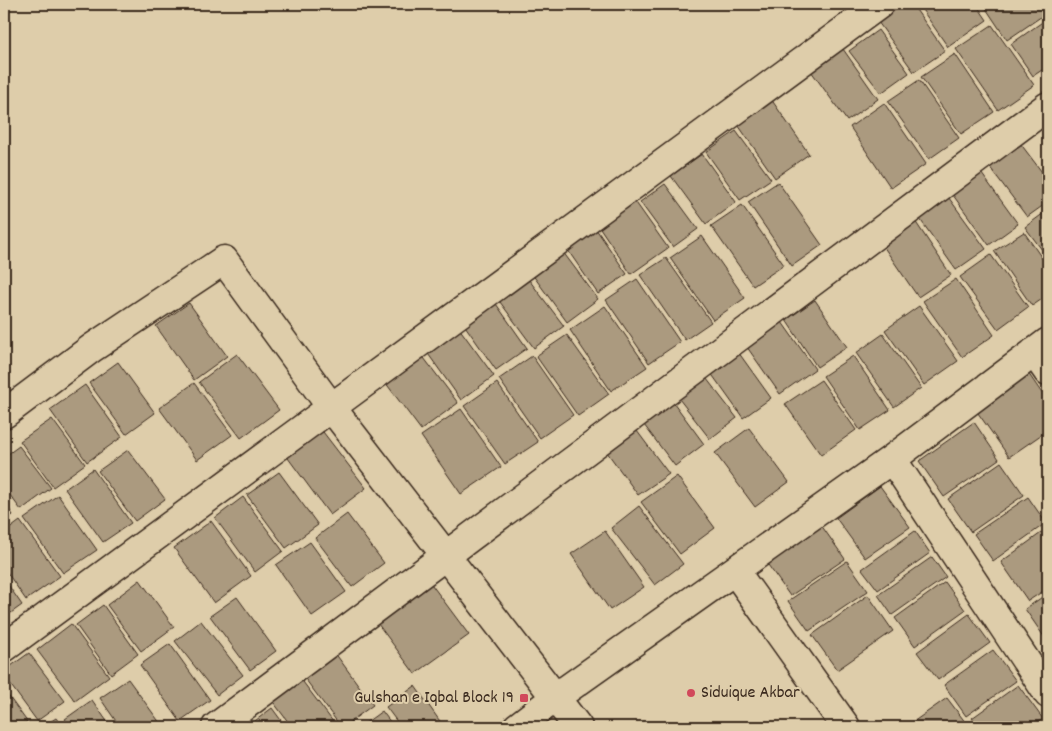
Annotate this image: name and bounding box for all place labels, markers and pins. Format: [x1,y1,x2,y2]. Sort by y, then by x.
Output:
place label: Siduique Akbar [701,681,800,706]
place label: Gulshan e Iqbal Block 19 [354,686,514,711]
marker: Siduique Akbar [685,687,697,699]
marker: Gulshan e Iqbal Block 19 [518,692,530,704]

